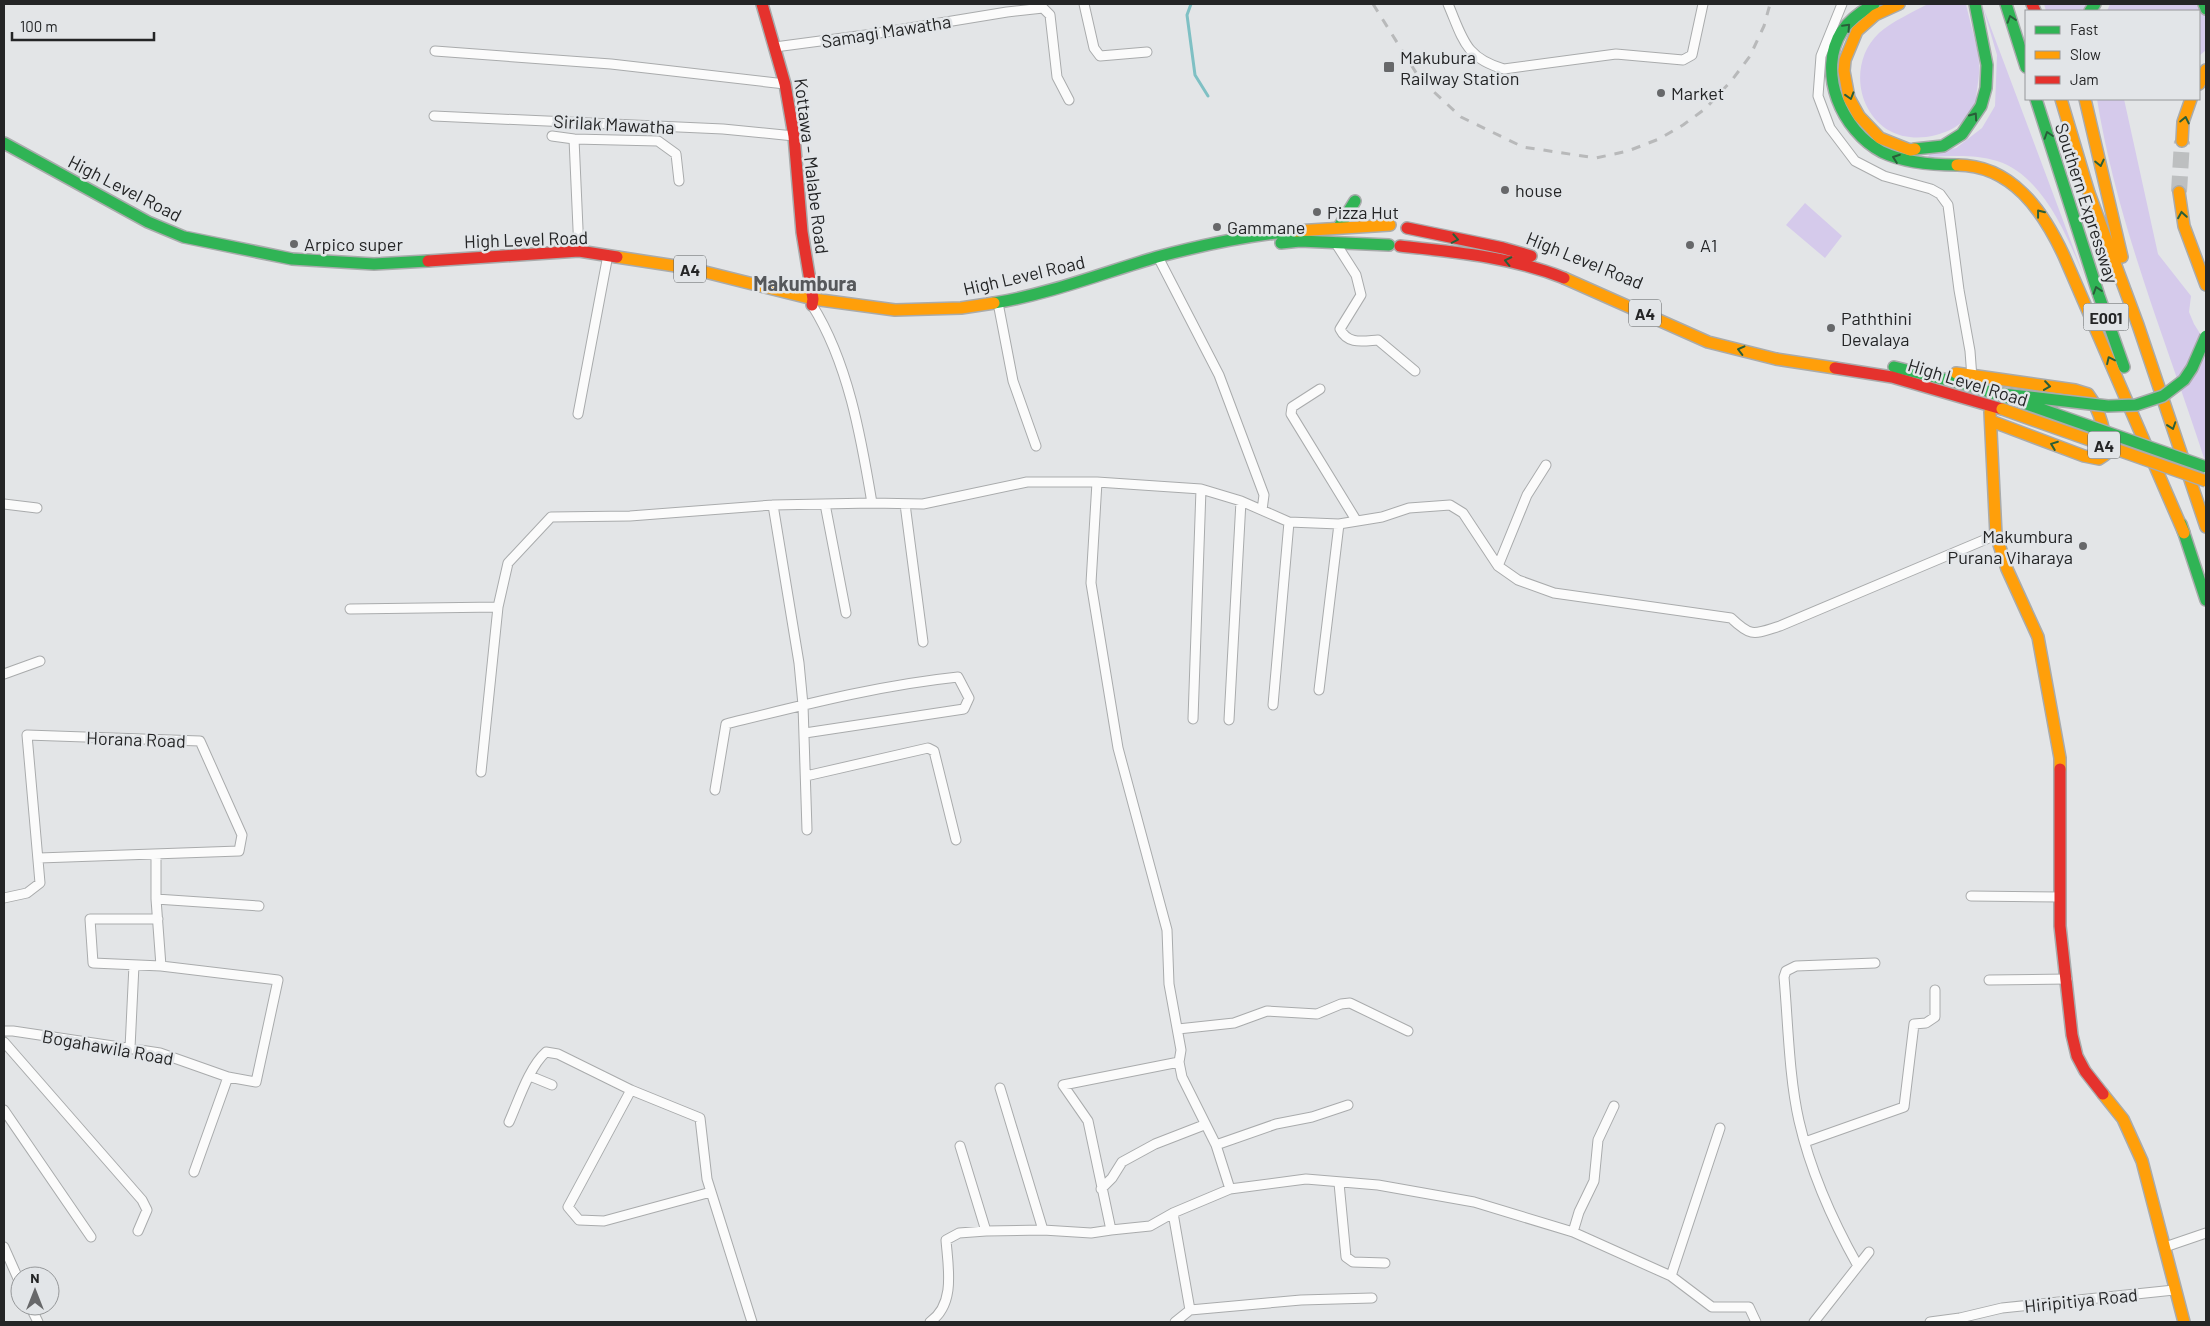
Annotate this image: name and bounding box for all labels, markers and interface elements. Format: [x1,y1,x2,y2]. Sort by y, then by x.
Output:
scale bar [12,10,155,42]
street label: Samagi Mawatha [820,10,952,52]
legend [2025,10,2200,100]
one-way arrow [2007,15,2017,23]
text: 100 m [20,17,58,35]
text: Fast [2070,20,2098,38]
one-way arrow [1841,24,1850,33]
text: Slow [2070,45,2101,63]
place label: Makubura Railway Station [1400,46,1520,89]
marker: Makubura Railway Station [1382,60,1396,74]
text: Jam [2070,70,2099,88]
street label: Kottawa - Malabe Road [790,77,834,255]
place label: Market [1671,82,1724,104]
marker: Market [1655,87,1667,99]
one-way arrow [1844,91,1854,99]
street label: Sirilak Mawatha [553,110,675,138]
one-way arrow [1968,113,1977,122]
one-way arrow [2179,115,2190,124]
street label: Southern Expressway [2051,120,2123,286]
one-way arrow [2043,131,2053,140]
street label: High Level Road [65,150,185,226]
one-way arrow [1892,153,1901,163]
one-way arrow [2094,159,2105,168]
place label: house [1515,179,1562,201]
marker: house [1499,184,1511,196]
place label: Pizza Hut [1327,201,1399,223]
marker: Pizza Hut [1311,206,1323,218]
one-way arrow [2038,210,2046,219]
one-way arrow [2178,210,2188,219]
place label: Gammane [1227,216,1305,238]
marker: Gammane [1211,221,1223,233]
street label: High Level Road [464,226,588,252]
street label: High Level Road [1523,227,1647,293]
place label: Arpico super [304,233,403,255]
one-way arrow [1450,233,1459,243]
place label: A1 [1700,234,1717,256]
marker: Arpico super [288,238,300,250]
marker: A1 [1684,239,1696,251]
street label: High Level Road [961,250,1087,300]
road number: A4 [674,255,706,282]
one-way arrow [1503,256,1512,267]
district label: Makumbura [753,271,857,295]
one-way arrow [2092,286,2102,294]
road number: A4 [1629,300,1661,326]
road number: E001 [2084,304,2128,330]
place label: Paththini Devalaya [1841,307,1912,350]
marker: Paththini Devalaya [1825,322,1837,334]
one-way arrow [1736,345,1745,356]
street label: High Level Road [1905,353,2031,411]
one-way arrow [2106,356,2117,365]
one-way arrow [2043,380,2051,390]
one-way arrow [2167,422,2177,430]
road number: A4 [2088,432,2120,458]
one-way arrow [2050,441,2059,451]
place label: Makumbura Purana Viharaya [1947,525,2073,568]
marker: Makumbura Purana Viharaya [2077,540,2089,552]
street label: Horana Road [86,726,186,752]
street label: Bogahawila Road [41,1025,175,1069]
north arrow [10,1266,60,1316]
text: N [30,1269,40,1286]
street label: Hiripitiya Road [2023,1283,2139,1317]

